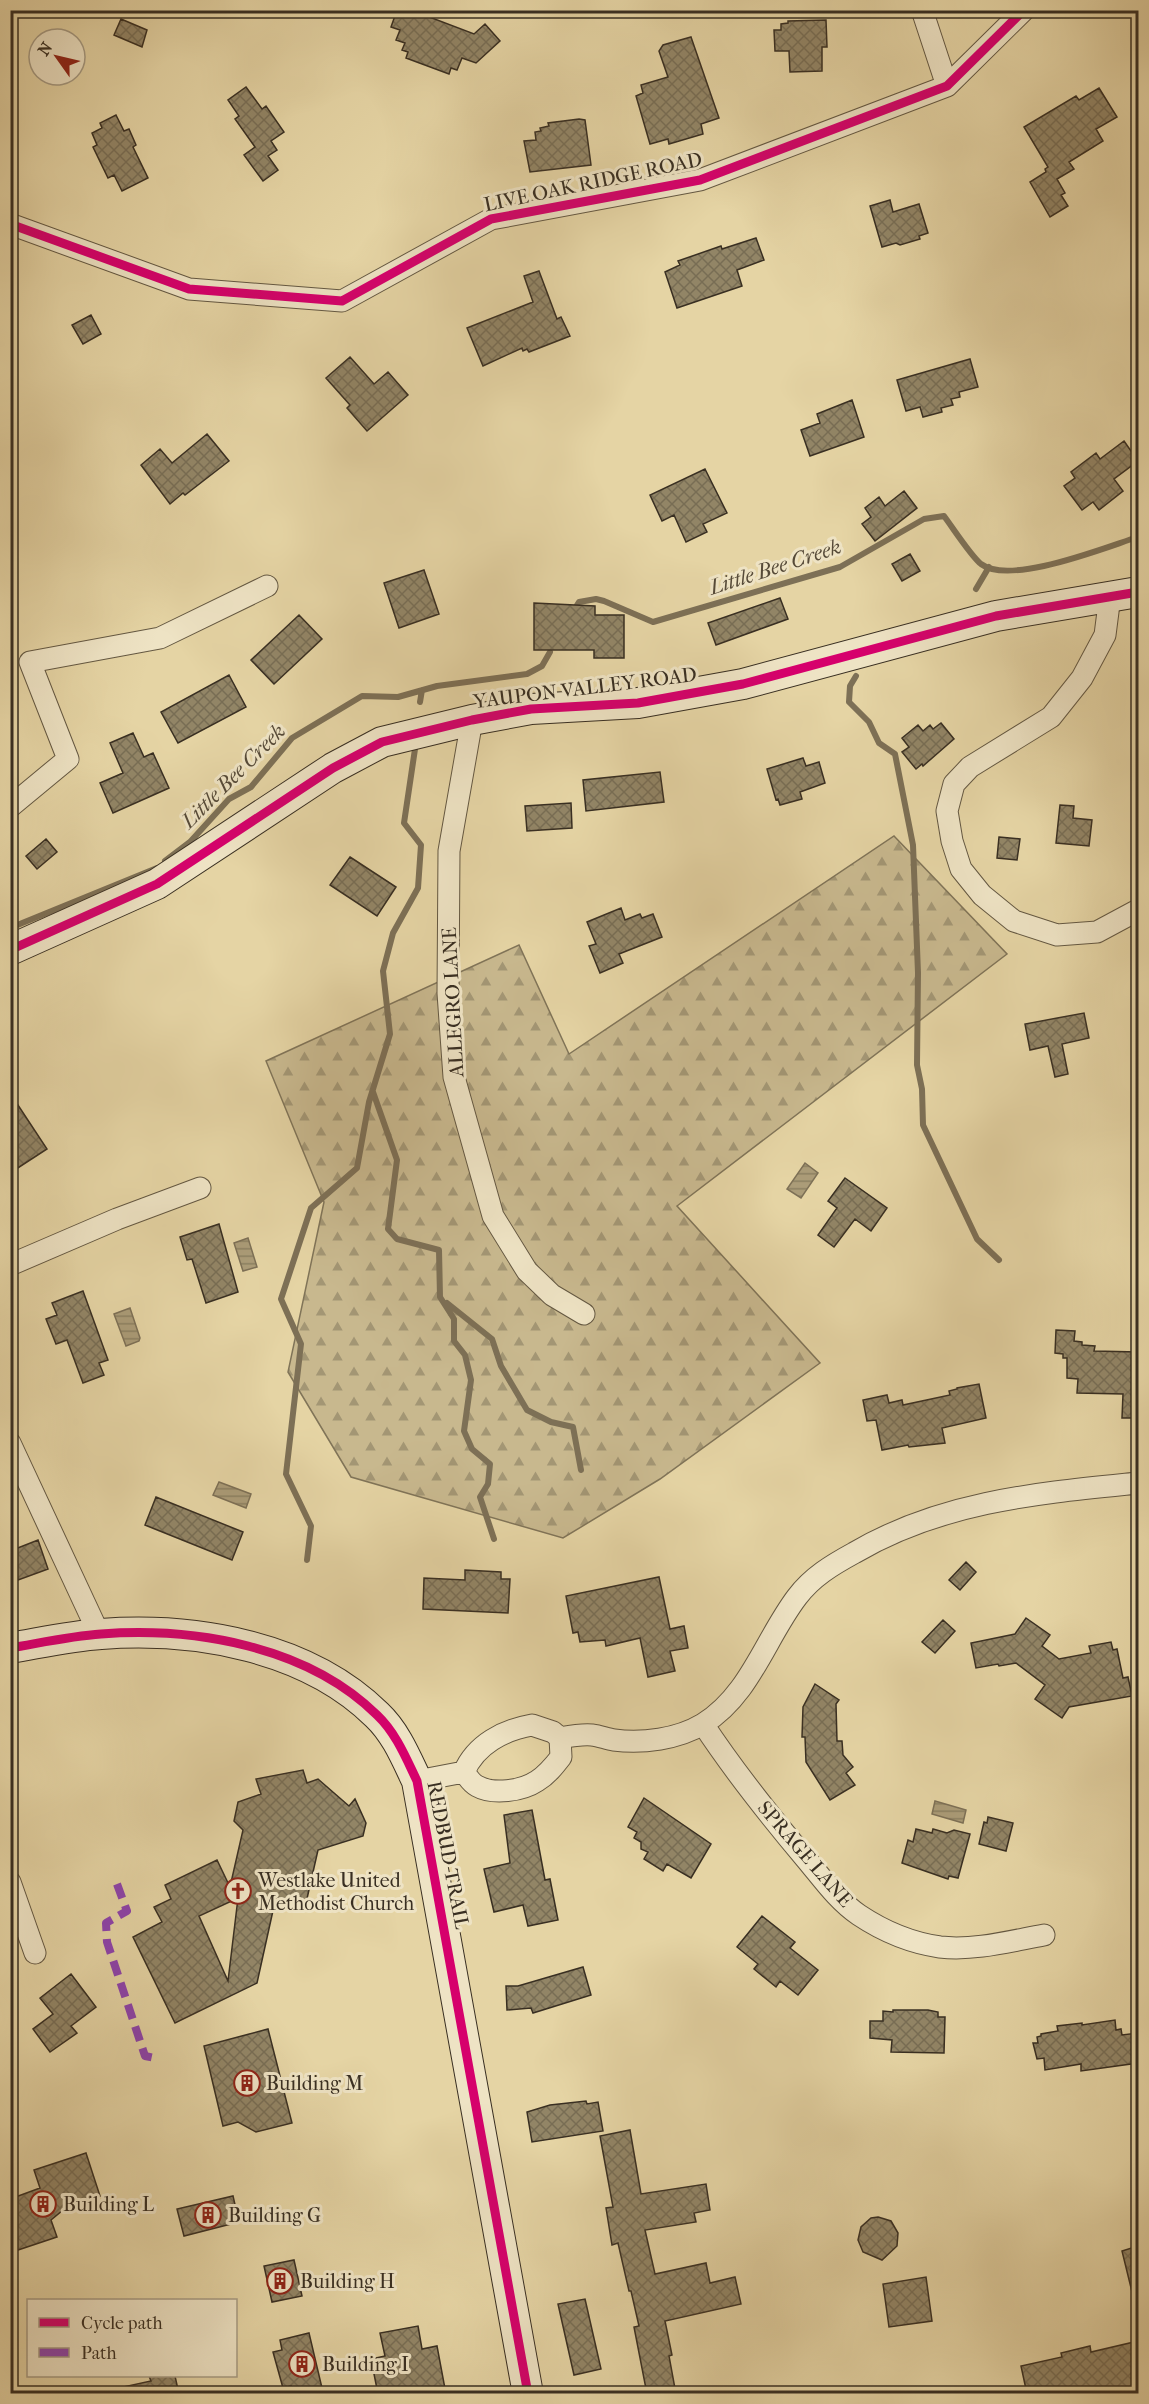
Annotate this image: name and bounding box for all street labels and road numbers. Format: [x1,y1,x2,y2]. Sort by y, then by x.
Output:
street label: LIVE OAK RIDGE ROAD [482,148,704,216]
street label: YAUPON VALLEY ROAD [471,663,698,713]
street label: ALLEGRO LANE [438,926,468,1079]
street label: REDBUD TRAIL [422,1779,474,1931]
street label: SPRAGE LANE [753,1796,857,1912]

